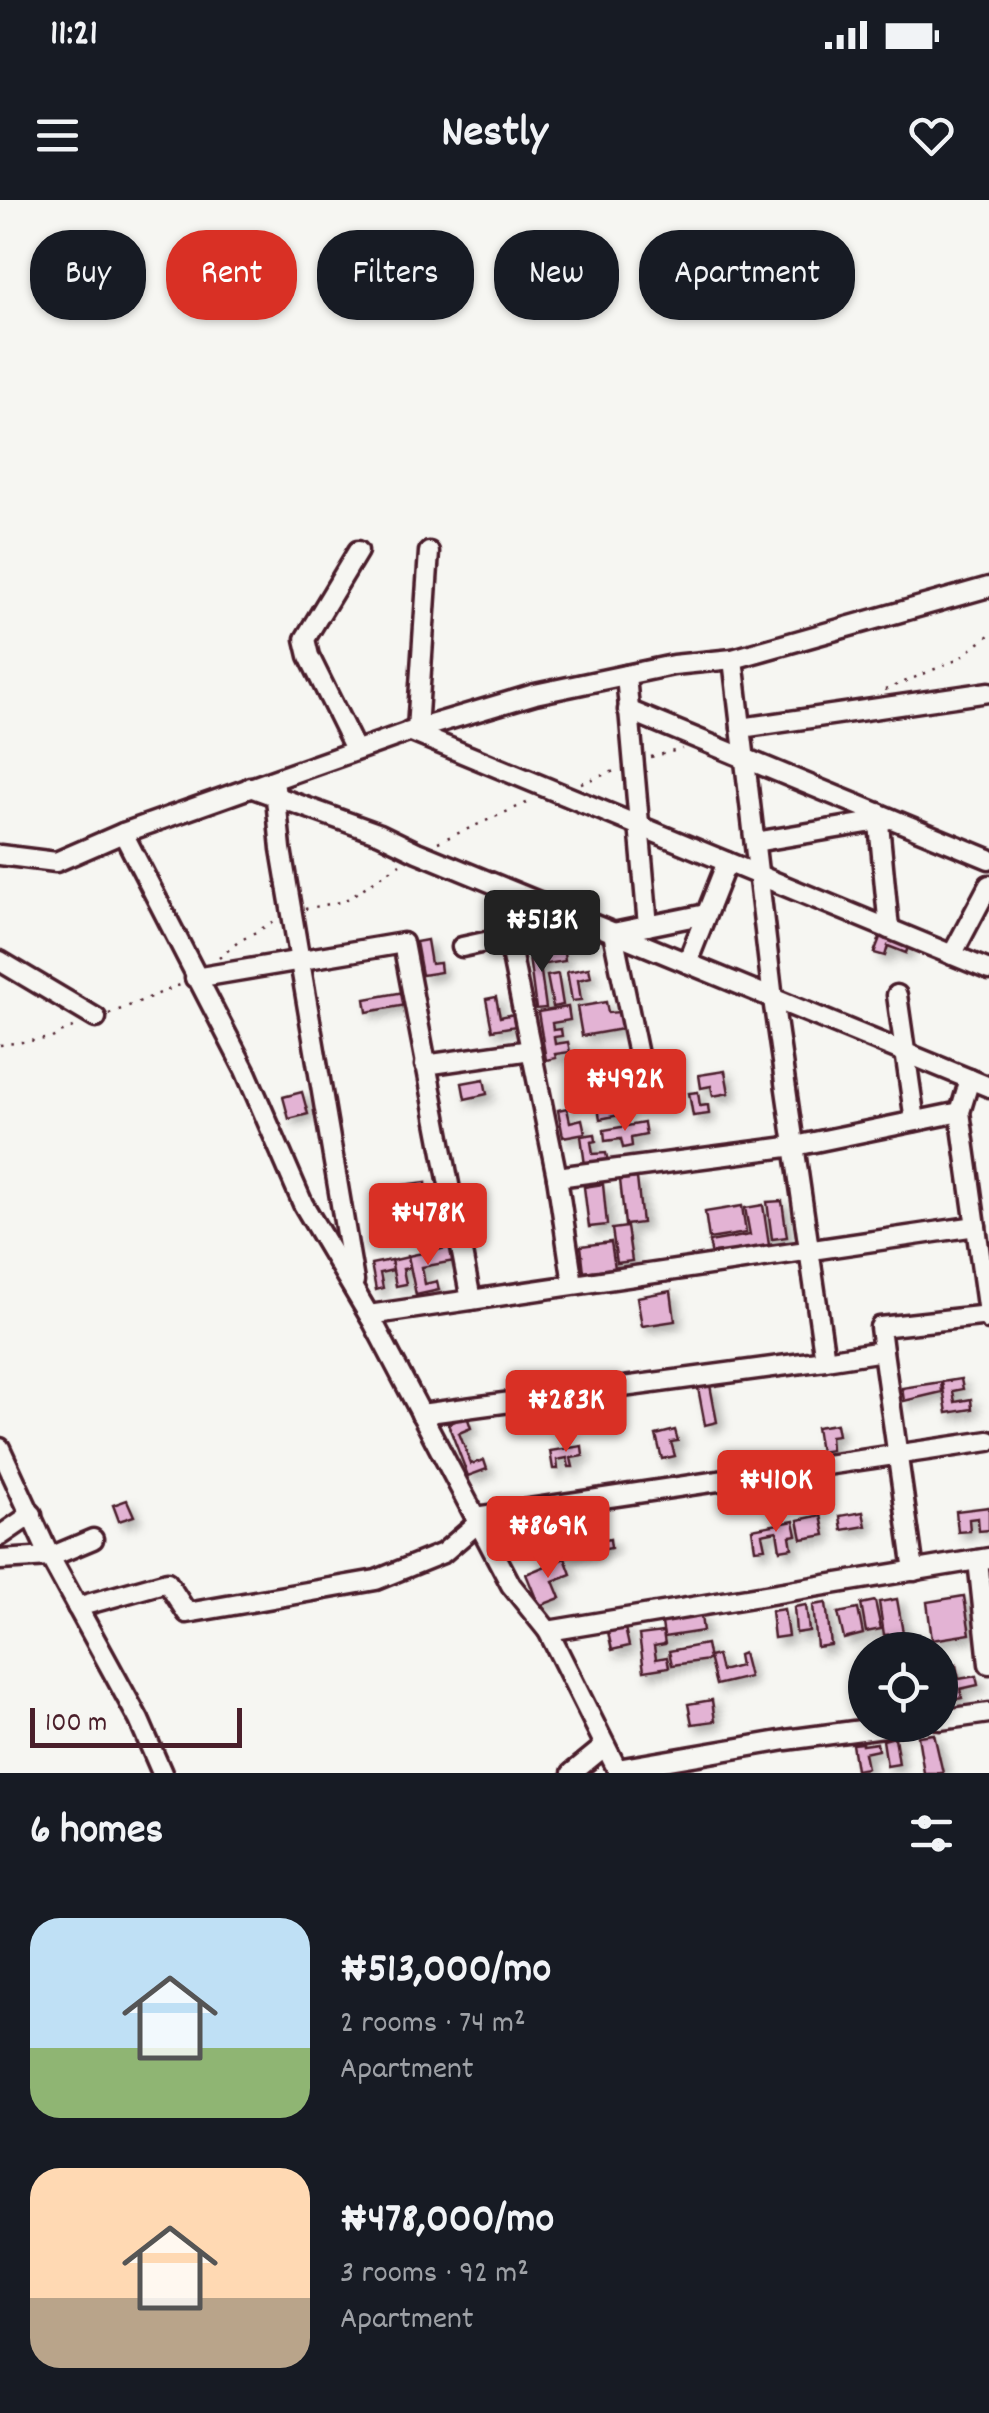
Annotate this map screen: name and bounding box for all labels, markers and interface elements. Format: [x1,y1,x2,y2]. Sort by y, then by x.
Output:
text: 11:21 [50,8,98,63]
text: Nestly [441,103,548,167]
icon: menu [30,108,85,163]
icon: heart [904,108,959,163]
chip: Buy [30,230,146,320]
chip: Rent [166,230,297,320]
chip: Filters [317,230,474,320]
chip: New [494,230,619,320]
chip: Apartment [639,230,855,320]
pin: ₦513K [472,890,612,975]
text: ₦513K [506,899,578,945]
pin: ₦492K [555,1049,695,1134]
text: ₦492K [586,1058,664,1104]
pin: ₦478K [358,1183,498,1268]
text: ₦478K [391,1192,465,1238]
pin: ₦283K [496,1370,636,1455]
text: ₦283K [528,1379,604,1425]
pin: ₦410K [706,1450,846,1535]
text: ₦410K [739,1459,813,1505]
pin: ₦869K [478,1496,618,1581]
text: ₦869K [508,1505,588,1551]
map controls [848,1632,958,1742]
button: locate [848,1632,958,1742]
scale bar [30,1703,242,1748]
text: 100 m [45,1705,107,1745]
text: 6 homes [30,1803,163,1863]
icon: filters [904,1806,959,1861]
text: ₦513,000/mo [340,1942,551,2002]
icon: home [110,1958,230,2078]
text: 2 rooms · 74 m² [340,2002,526,2048]
text: Apartment [340,2048,474,2094]
text: ₦478,000/mo [340,2192,554,2252]
icon: home [110,2208,230,2328]
text: 3 rooms · 92 m² [340,2252,529,2298]
text: Apartment [340,2298,474,2344]

